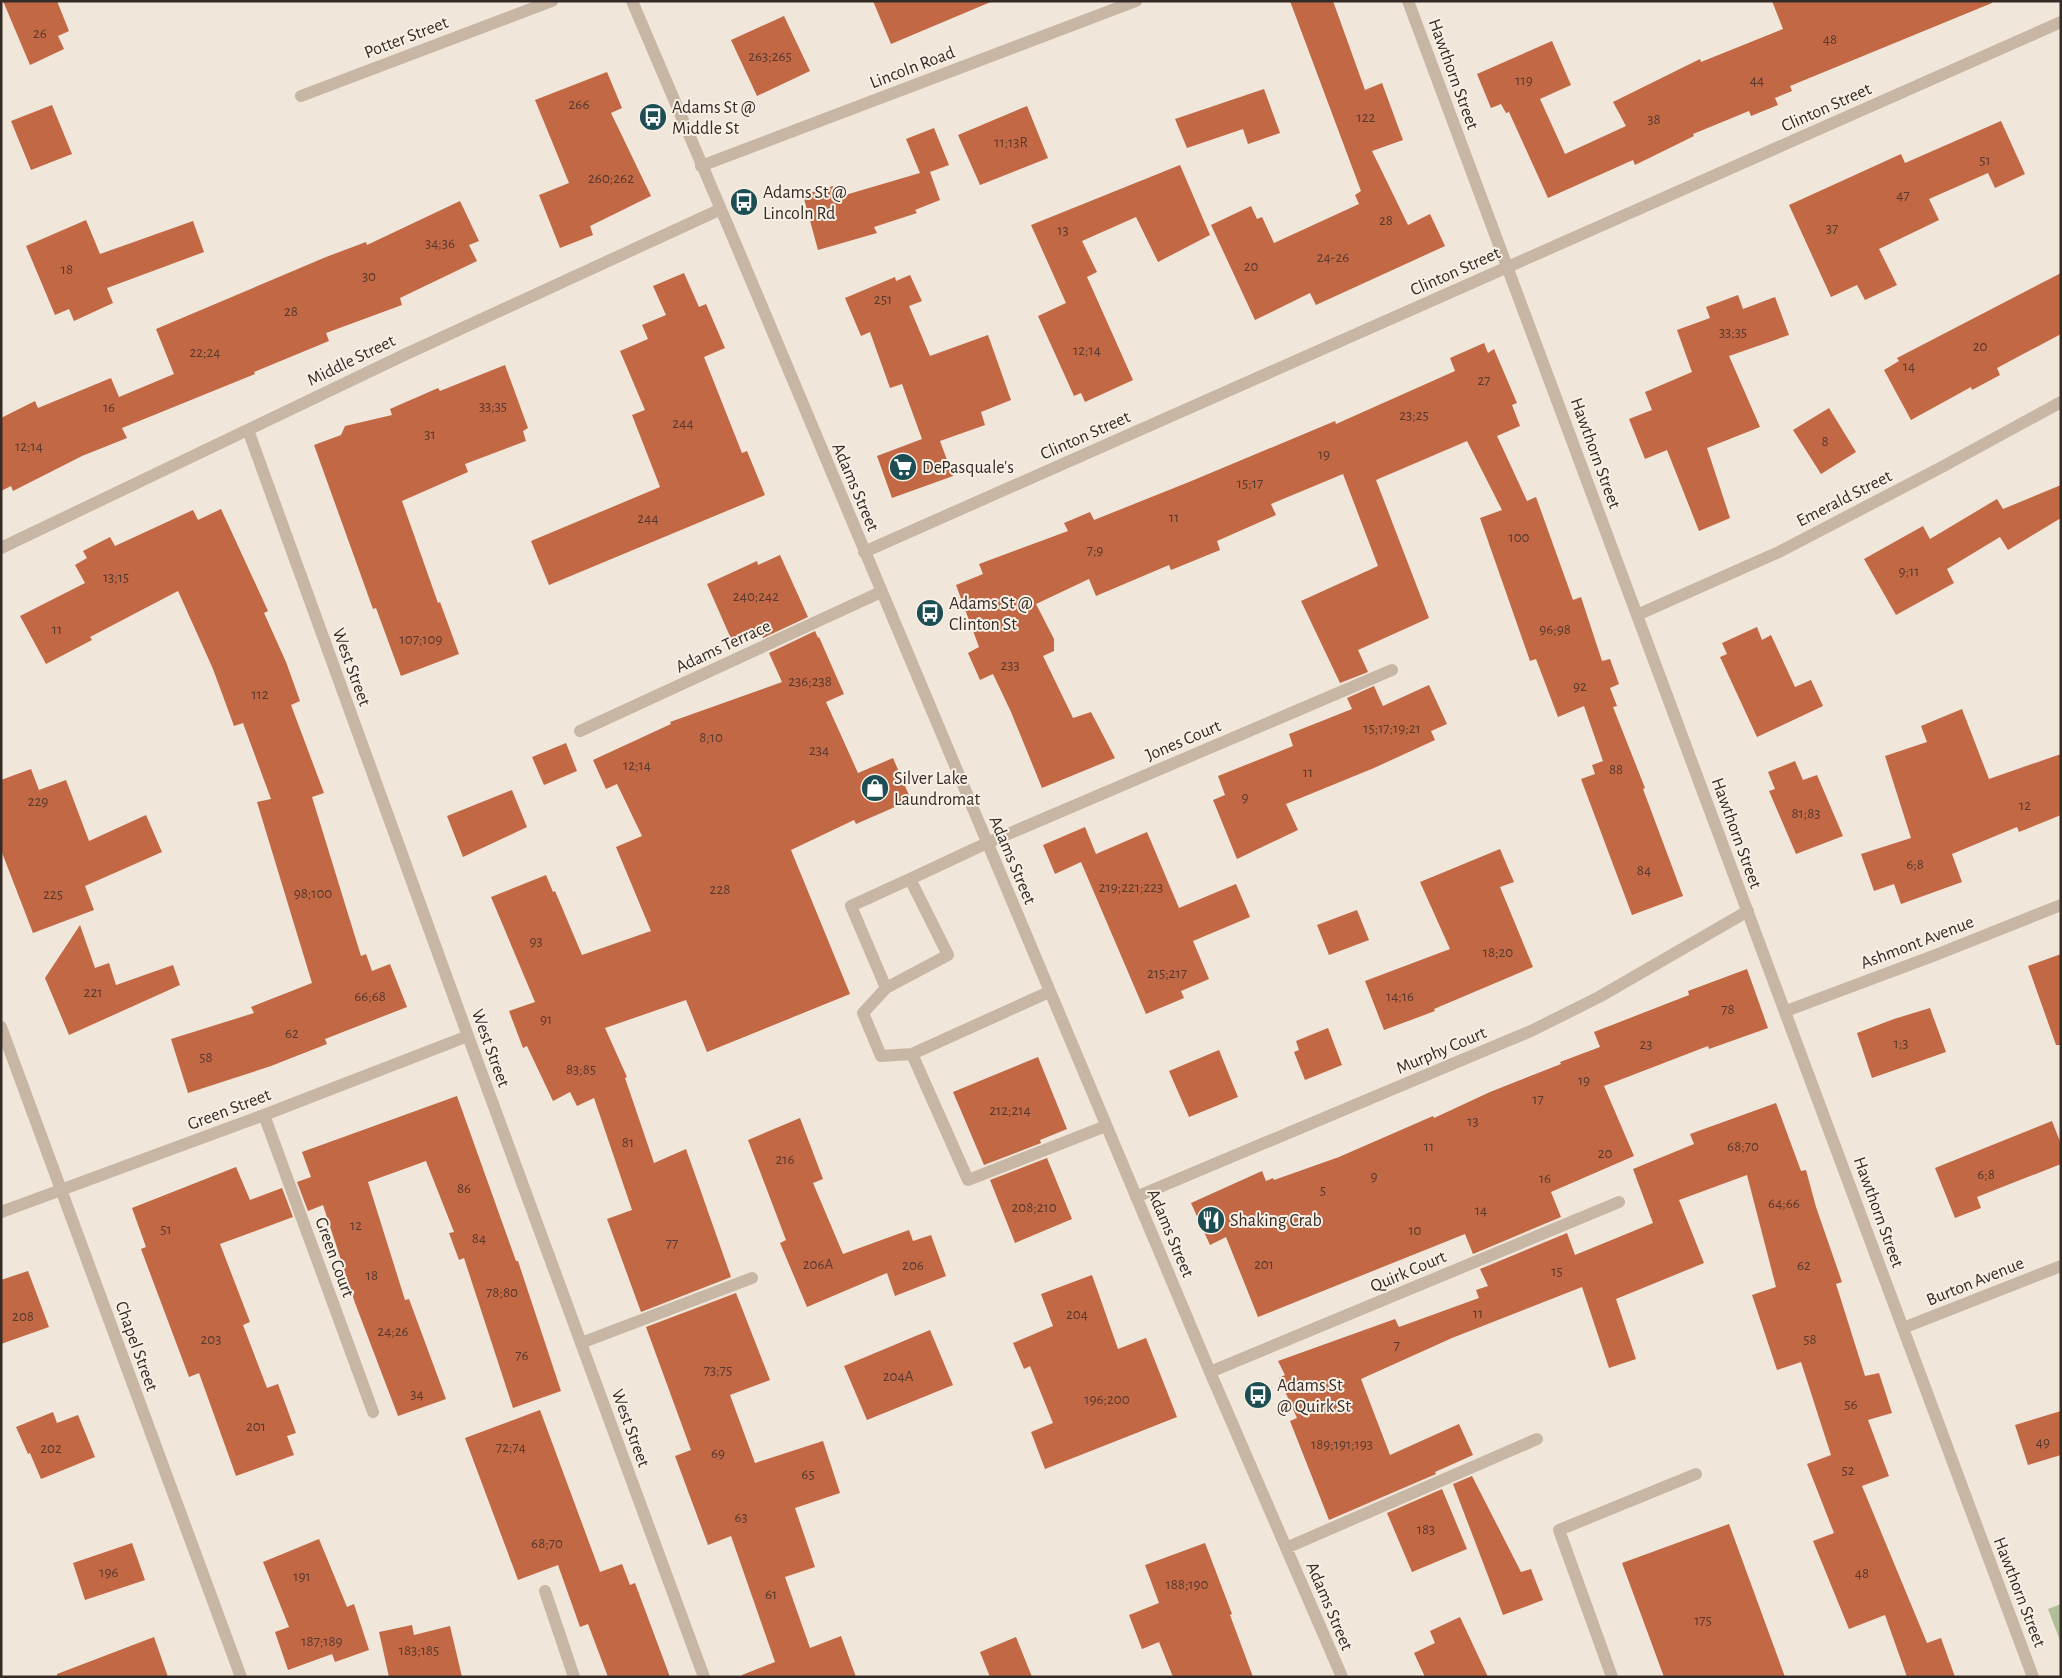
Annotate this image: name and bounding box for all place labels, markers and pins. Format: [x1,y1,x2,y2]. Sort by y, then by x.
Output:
place label: Adams St @ Middle St [672,99,756,138]
bus stop icon: Adams St @ Middle St [638,102,668,132]
place label: Adams St @ Lincoln Rd [763,184,847,223]
bus stop icon: Adams St @ Lincoln Rd [729,187,759,217]
supermarket icon: DePasquale's [888,452,918,482]
place label: DePasquale's [922,459,1014,477]
place label: Adams St @ Clinton St [949,595,1033,634]
bus stop icon: Adams St @ Clinton St [915,598,945,628]
place label: Silver Lake Laundromat [894,770,981,809]
shop icon: Silver Lake Laundromat [860,773,890,803]
restaurant icon: Shaking Crab [1196,1205,1226,1235]
place label: Shaking Crab [1230,1212,1322,1230]
place label: Adams St @ Quirk St [1277,1377,1351,1416]
bus stop icon: Adams St @ Quirk St [1243,1380,1273,1410]

